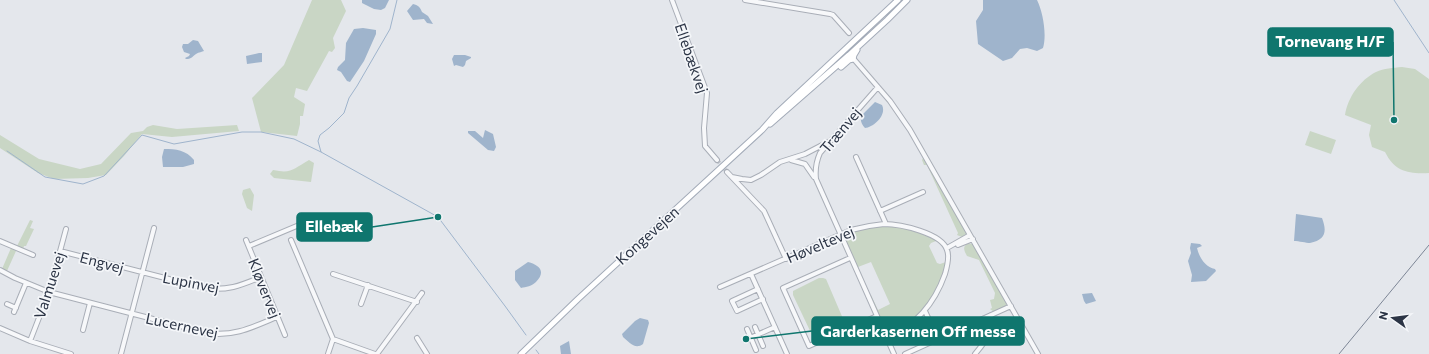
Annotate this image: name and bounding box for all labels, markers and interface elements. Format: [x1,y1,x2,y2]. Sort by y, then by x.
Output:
street label: Ellebækvej [672,21,712,95]
callout: Tornevang H/F [1268,28,1393,56]
text: Tornevang H/F [1275,31,1385,50]
street label: Trænvej [816,104,864,156]
street label: Kongevejen [612,202,682,268]
callout: Ellebæk [297,213,372,241]
text: Ellebæk [305,216,364,235]
street label: Høveltevej [783,222,857,266]
street label: Engvej [78,248,126,276]
street label: Valmuevej [30,249,68,321]
street label: Kløvervej [245,255,285,321]
street label: Lupinvej [161,268,221,296]
north arrow [1373,298,1413,338]
street label: Lucernevej [144,309,220,341]
text: N [1376,310,1390,321]
callout: Garderkasernen Off messe [812,317,1024,345]
text: Garderkasernen Off messe [820,321,1016,340]

